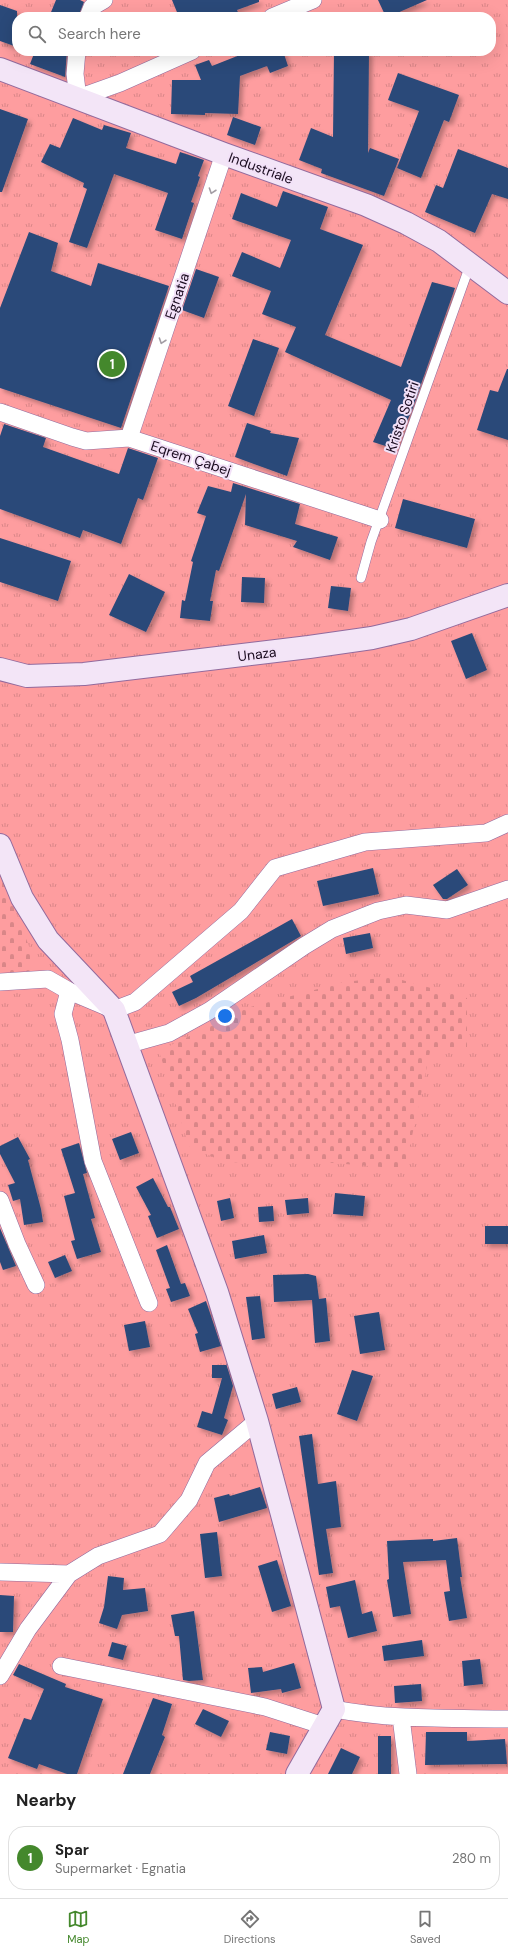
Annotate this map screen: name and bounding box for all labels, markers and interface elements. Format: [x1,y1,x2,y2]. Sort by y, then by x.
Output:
search box [12,12,496,56]
icon: search [26,23,48,45]
text: Search here [58,24,141,44]
street label: Industriale [226,148,296,188]
one-way arrow [208,188,217,195]
street label: Egnatia [161,271,193,321]
one-way arrow [158,338,167,345]
pin: 1 [99,349,125,379]
street label: Kristo Sotiri [381,379,423,455]
street label: Eqrem Çabej [148,437,234,479]
street label: Unaza [237,643,277,665]
your location [215,1006,235,1026]
text: Nearby [16,1789,76,1811]
text: Spar [55,1840,89,1860]
text: 1 [28,1850,32,1867]
text: 280 m [452,1850,491,1867]
text: Supermarket · Egnatia [55,1860,186,1877]
tab: Map [67,1908,89,1946]
tab: Directions [224,1908,276,1946]
tab: Saved [410,1908,441,1946]

